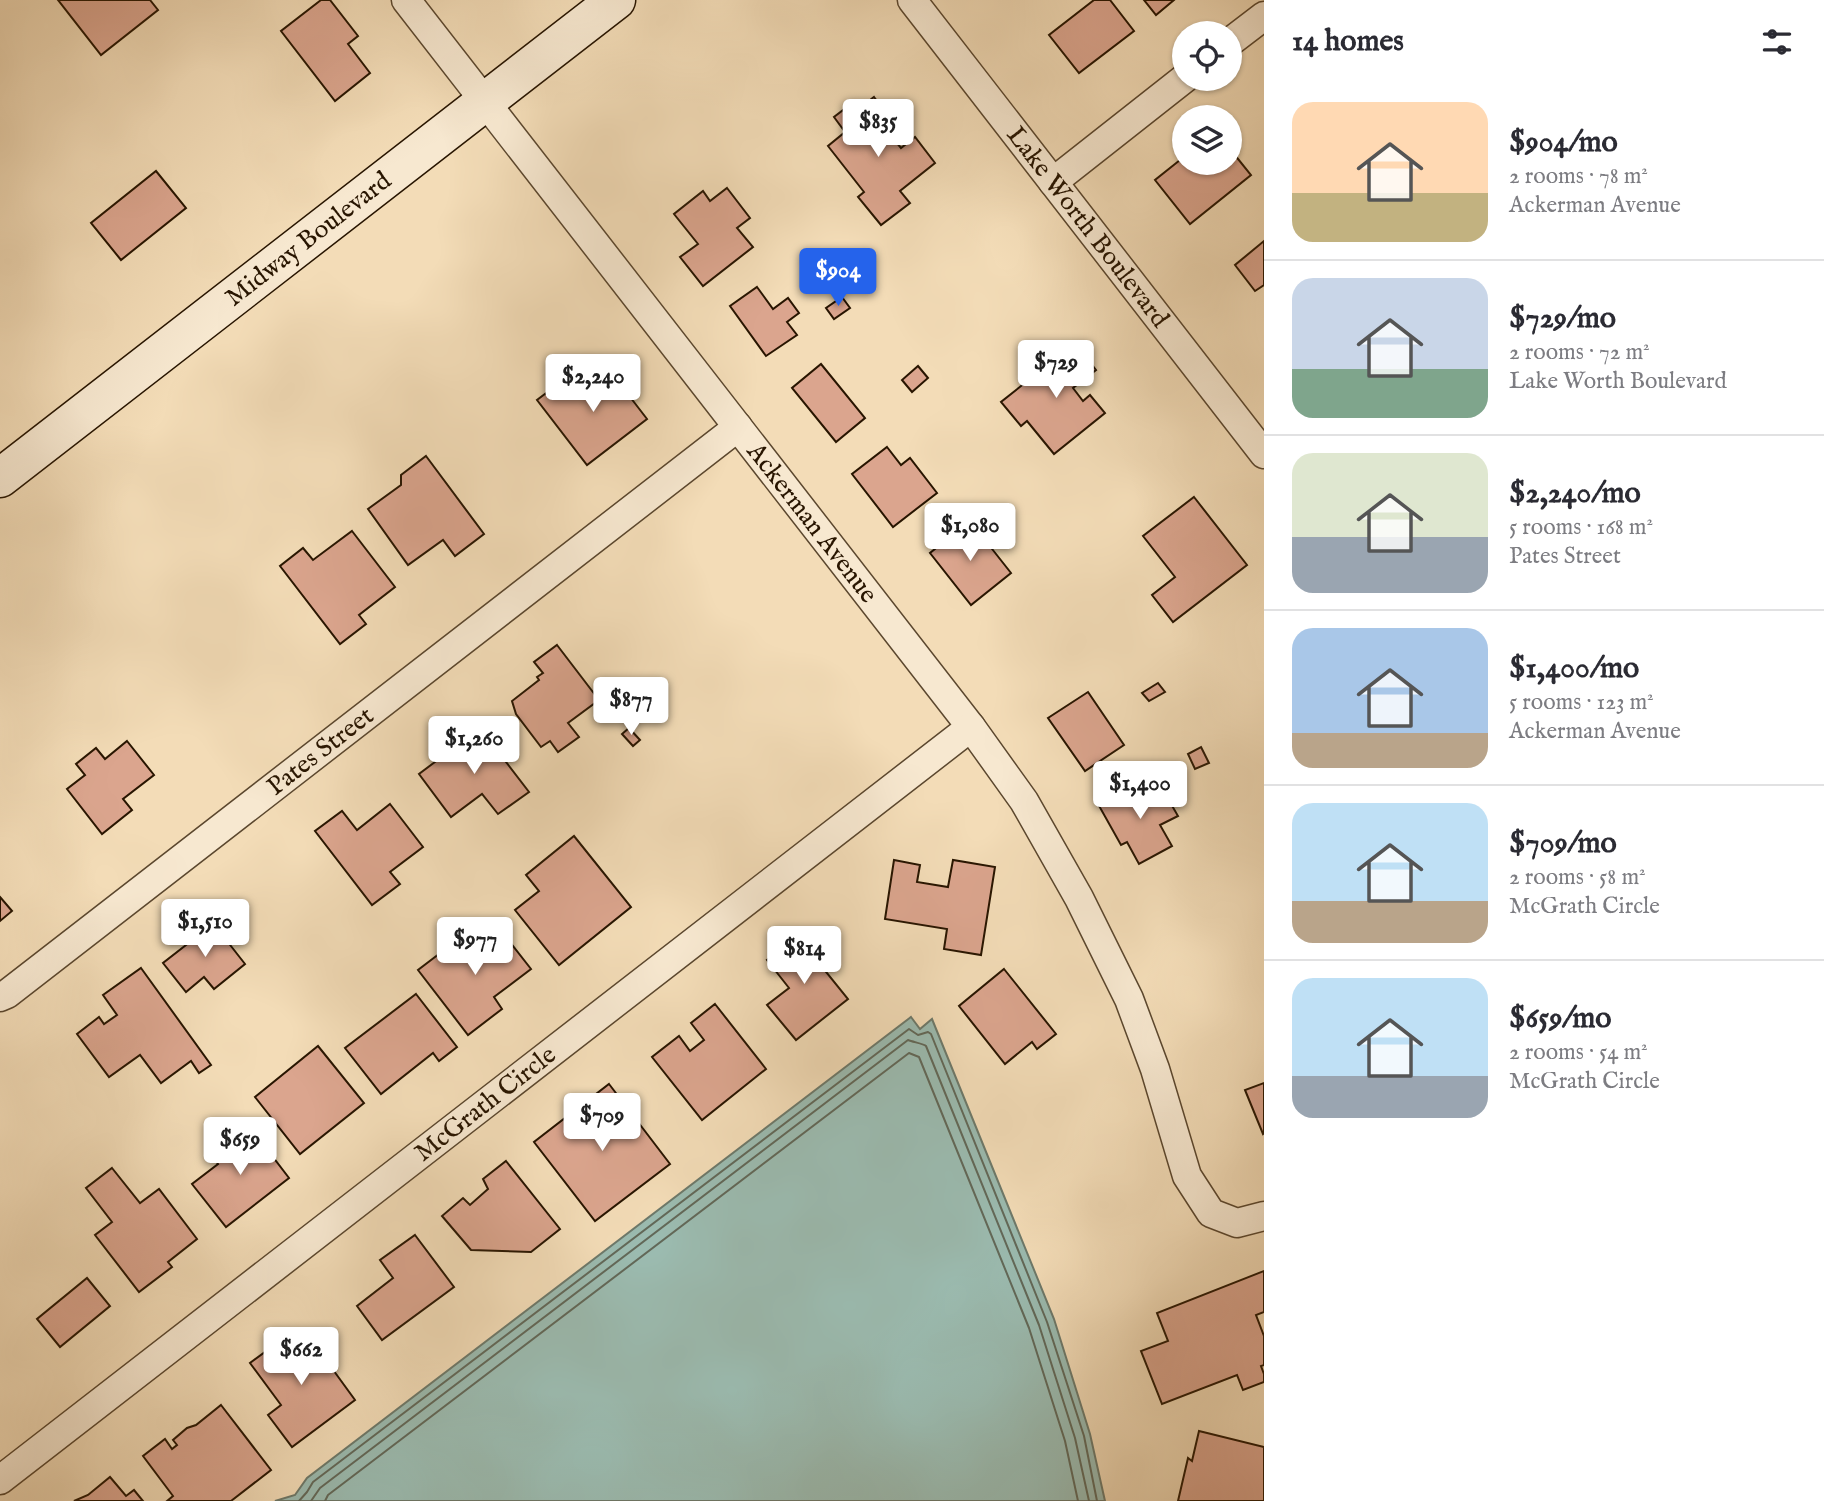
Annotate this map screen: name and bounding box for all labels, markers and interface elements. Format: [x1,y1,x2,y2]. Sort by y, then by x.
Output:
map controls [1172,21,1242,175]
button: locate [1172,21,1242,91]
text: 14 homes [1292,23,1404,61]
icon: filters [1758,23,1796,61]
pin: $835 [837,100,919,159]
button: layers [1172,105,1242,175]
text: $835 [859,107,897,136]
street label: Lake Worth Boulevard [999,119,1176,334]
text: $904/mo [1509,124,1618,162]
icon: home [1348,130,1432,214]
text: 2 rooms · 78 m² [1509,162,1648,191]
street label: Midway Boulevard [219,164,398,314]
text: Ackerman Avenue [1509,191,1681,220]
pin: $904 [797,248,879,308]
text: $904 [815,256,861,285]
text: $729/mo [1509,300,1616,338]
icon: home [1348,306,1432,390]
text: 2 rooms · 72 m² [1509,338,1650,367]
pin: $729 [1015,340,1097,400]
text: $729 [1034,348,1078,377]
pin: $2,240 [536,354,650,414]
text: $2,240 [561,362,625,391]
text: Lake Worth Boulevard [1509,367,1727,396]
street label: Ackerman Avenue [739,435,885,610]
text: $2,240/mo [1509,475,1641,513]
icon: home [1348,481,1432,565]
pin: $1,080 [913,504,1027,563]
text: $1,080 [940,511,1000,540]
text: 5 rooms · 168 m² [1509,513,1653,542]
text: Pates Street [1509,542,1621,571]
text: $1,400/mo [1509,650,1639,688]
icon: home [1348,656,1432,740]
pin: $877 [590,678,672,737]
text: $877 [609,685,653,714]
text: 5 rooms · 123 m² [1509,688,1654,717]
street label: Pates Street [260,699,380,803]
pin: $1,260 [417,716,531,776]
text: Ackerman Avenue [1509,717,1681,746]
text: $1,260 [444,724,504,753]
pin: $1,400 [1083,762,1197,821]
text: $1,400 [1109,769,1171,798]
text: $709/mo [1509,825,1617,863]
icon: home [1348,831,1432,915]
text: 2 rooms · 58 m² [1509,863,1646,892]
text: McGrath Circle [1509,892,1660,921]
pin: $1,510 [148,900,262,959]
text: $1,510 [177,907,233,936]
pin: $977 [434,918,516,977]
text: $977 [453,925,497,954]
pin: $814 [763,926,845,986]
text: $814 [783,934,825,963]
text: $659/mo [1509,1000,1611,1038]
icon: home [1348,1006,1432,1090]
street label: McGrath Circle [408,1038,563,1169]
text: 2 rooms · 54 m² [1509,1038,1648,1067]
text: McGrath Circle [1509,1067,1660,1096]
pin: $709 [561,1094,643,1153]
text: $709 [580,1101,624,1130]
pin: $659 [199,1118,281,1177]
text: $659 [220,1125,260,1154]
pin: $662 [260,1328,342,1387]
text: $662 [280,1335,322,1364]

